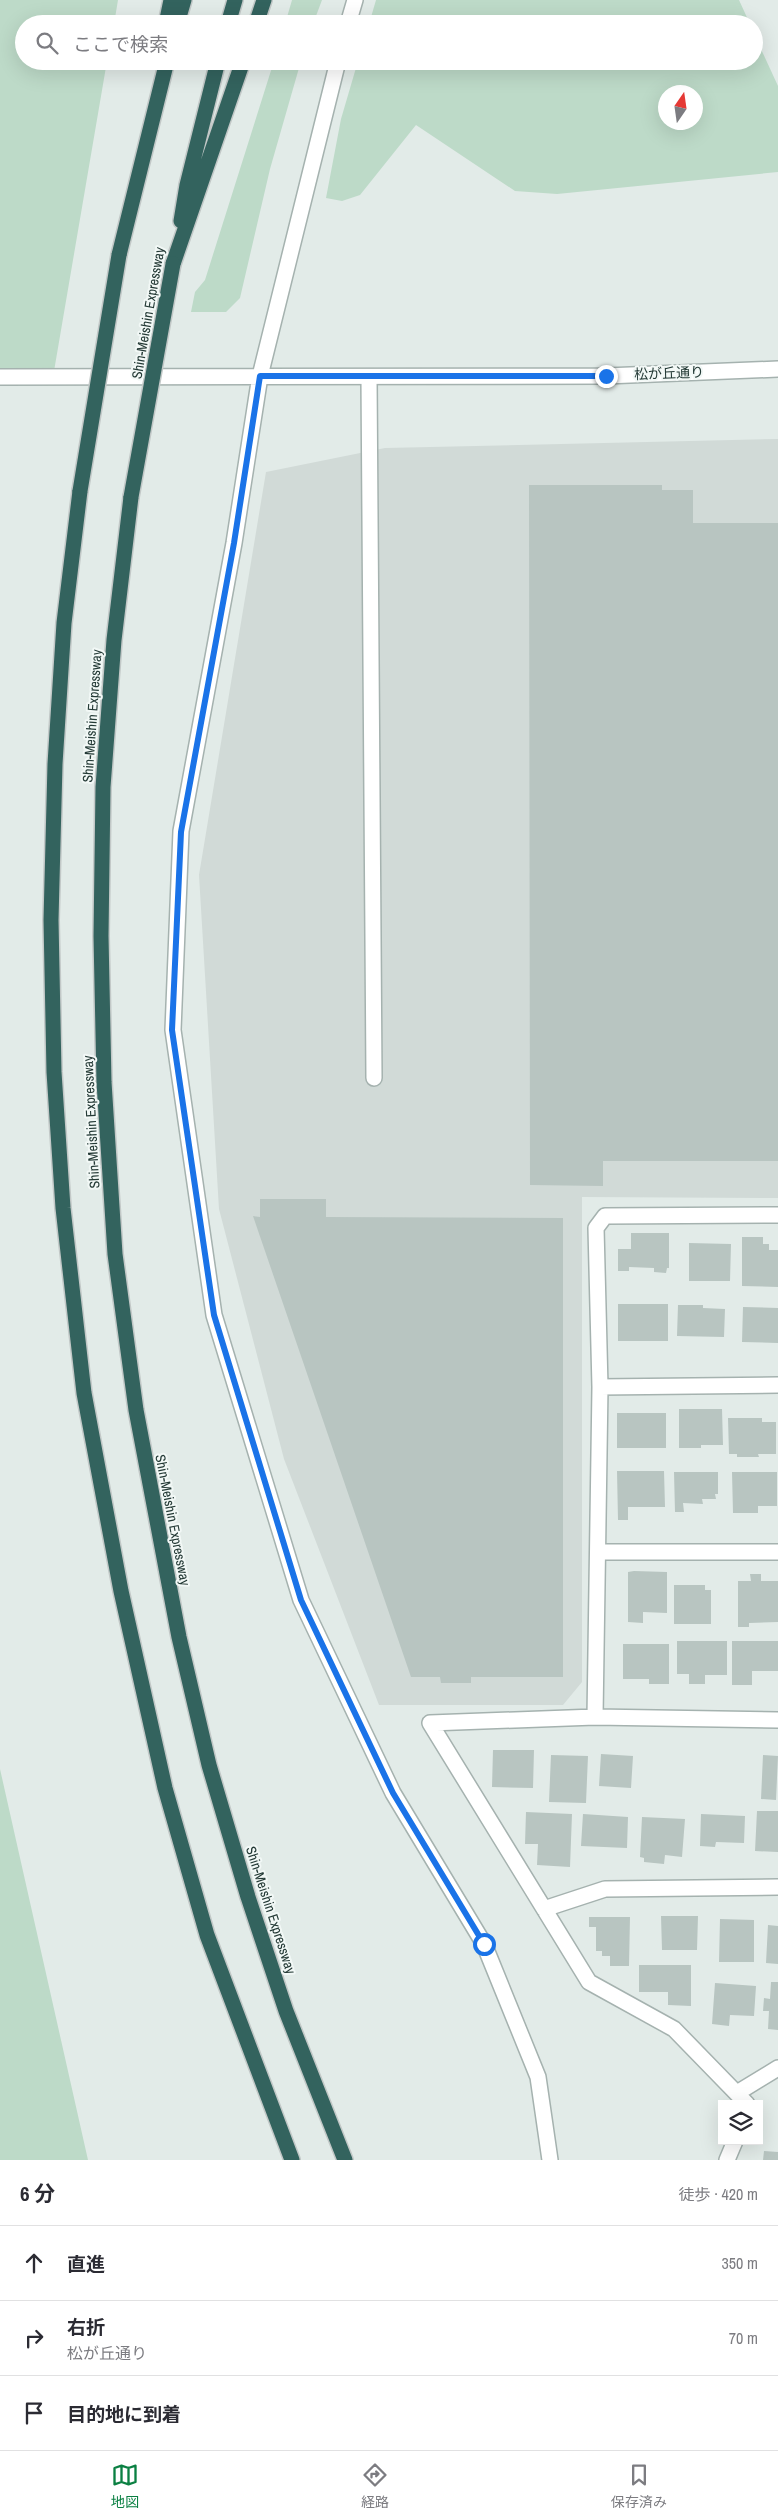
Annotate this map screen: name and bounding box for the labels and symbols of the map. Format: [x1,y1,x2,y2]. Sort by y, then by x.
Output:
north arrow [658,85,703,130]
street label: Shin-Meishin Expressway [128,246,168,380]
street label: 松が丘通り [634,363,704,383]
route end [595,365,618,388]
street label: Shin-Meishin Expressway [78,649,106,783]
street label: Shin-Meishin Expressway [79,1055,103,1189]
street label: Shin-Meishin Expressway [151,1453,195,1587]
street label: Shin-Meishin Expressway [242,1844,300,1976]
route start [473,1933,496,1956]

